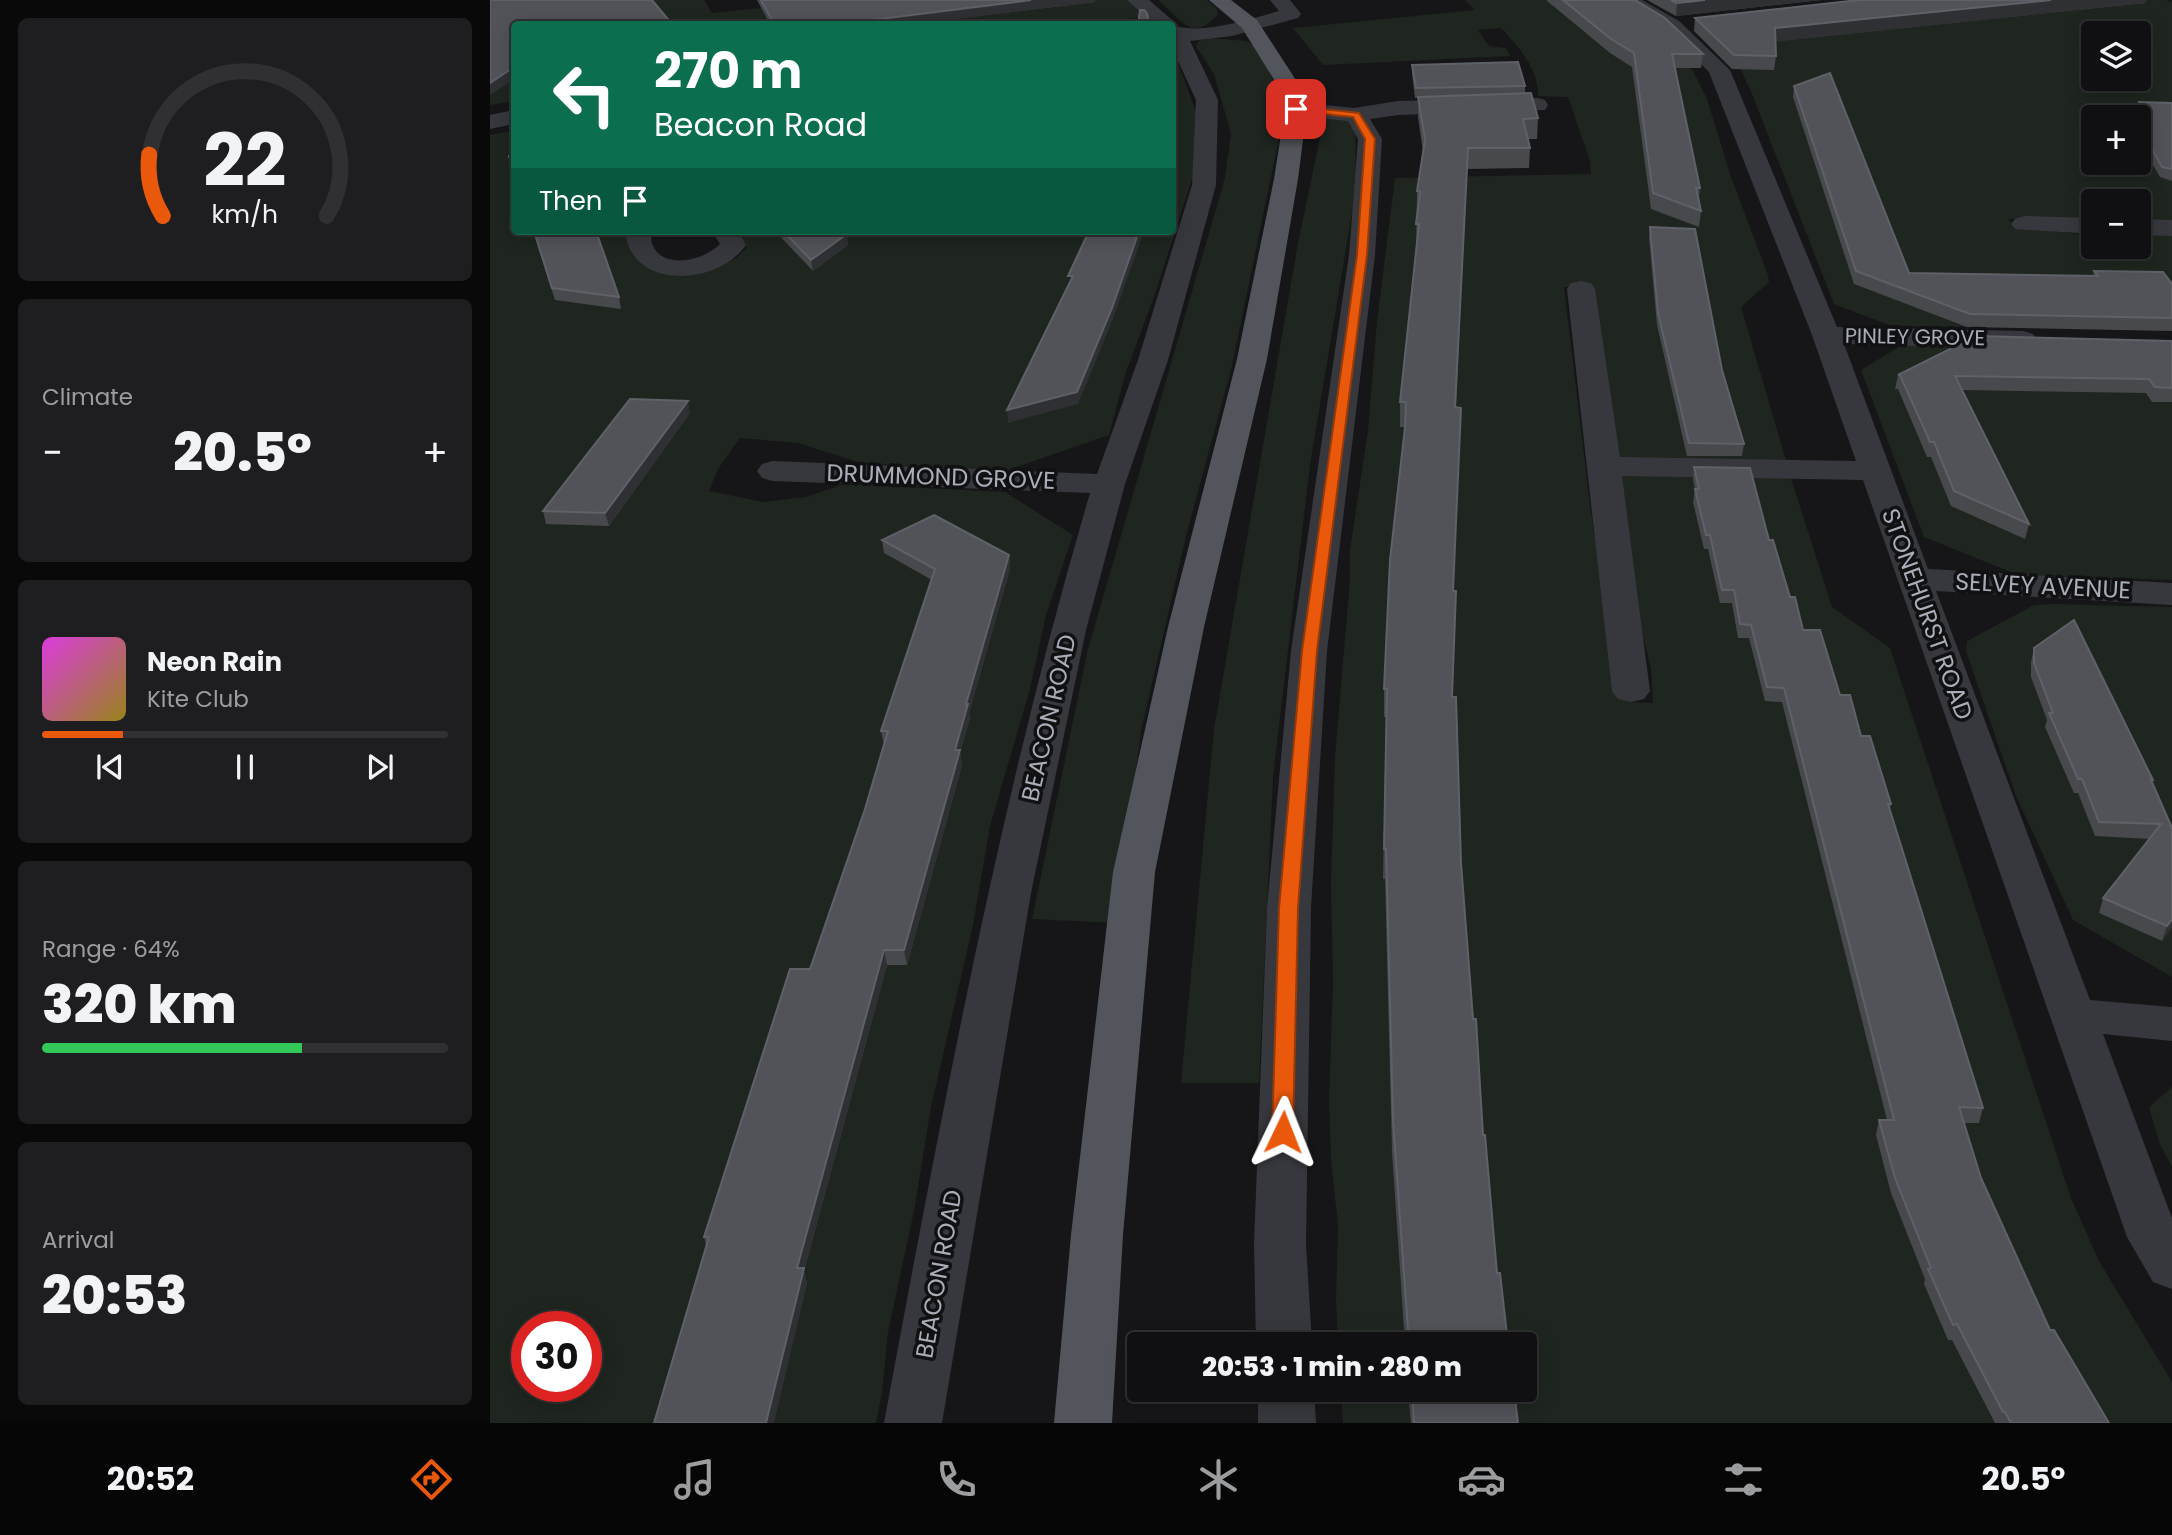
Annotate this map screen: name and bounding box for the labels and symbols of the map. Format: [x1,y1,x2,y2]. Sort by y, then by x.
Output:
pin [1266,79,1326,139]
street label: PINLEY GROVE [1845,321,1985,352]
street label: DRUMMOND GROVE [826,456,1056,497]
street label: STONEHURST ROAD [1874,504,1981,724]
street label: SELVEY AVENUE [1954,564,2132,607]
street label: BEACON ROAD [1013,631,1084,805]
position arrow [1246,1095,1320,1169]
street label: BEACON ROAD [907,1187,970,1361]
speed limit sign: 30 [511,1311,602,1402]

